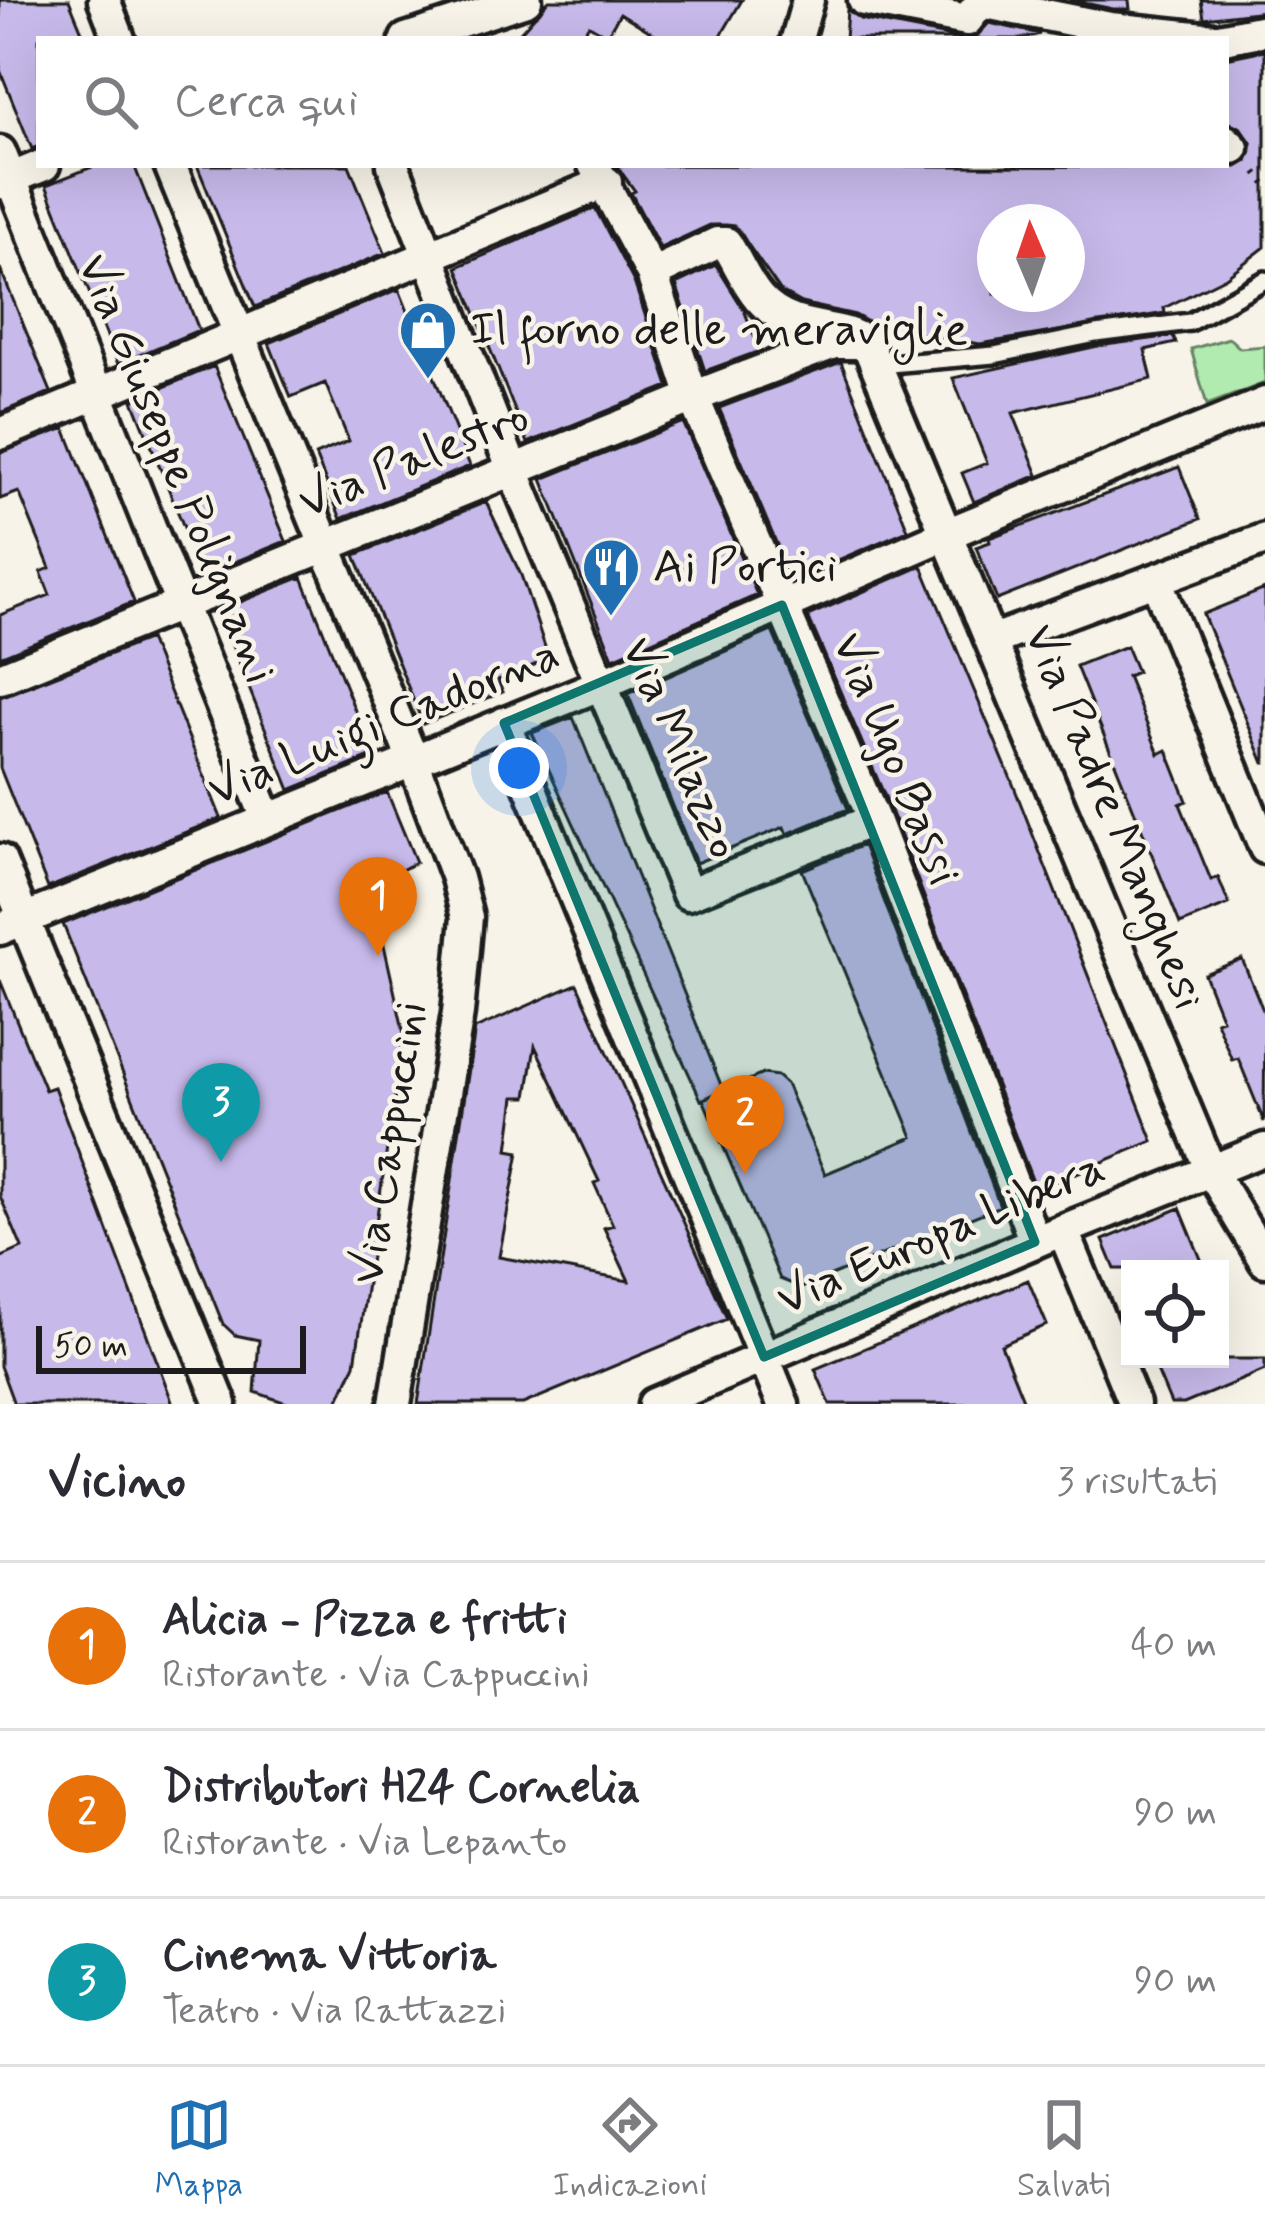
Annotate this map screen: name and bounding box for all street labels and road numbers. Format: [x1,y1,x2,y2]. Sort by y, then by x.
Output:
street label: Via Giuseppe Polignani [61,245,291,693]
street label: Via Palestro [290,385,538,535]
street label: Via Padre Manghesi [1005,615,1220,1020]
street label: Via Ugo Bassi [816,623,974,895]
street label: Via Luigi Cadorna [199,624,571,827]
street label: Via Milazzo [605,628,755,868]
street label: Via Cappuccini [337,997,443,1289]
street label: Via Europa Libera [767,1137,1115,1331]

